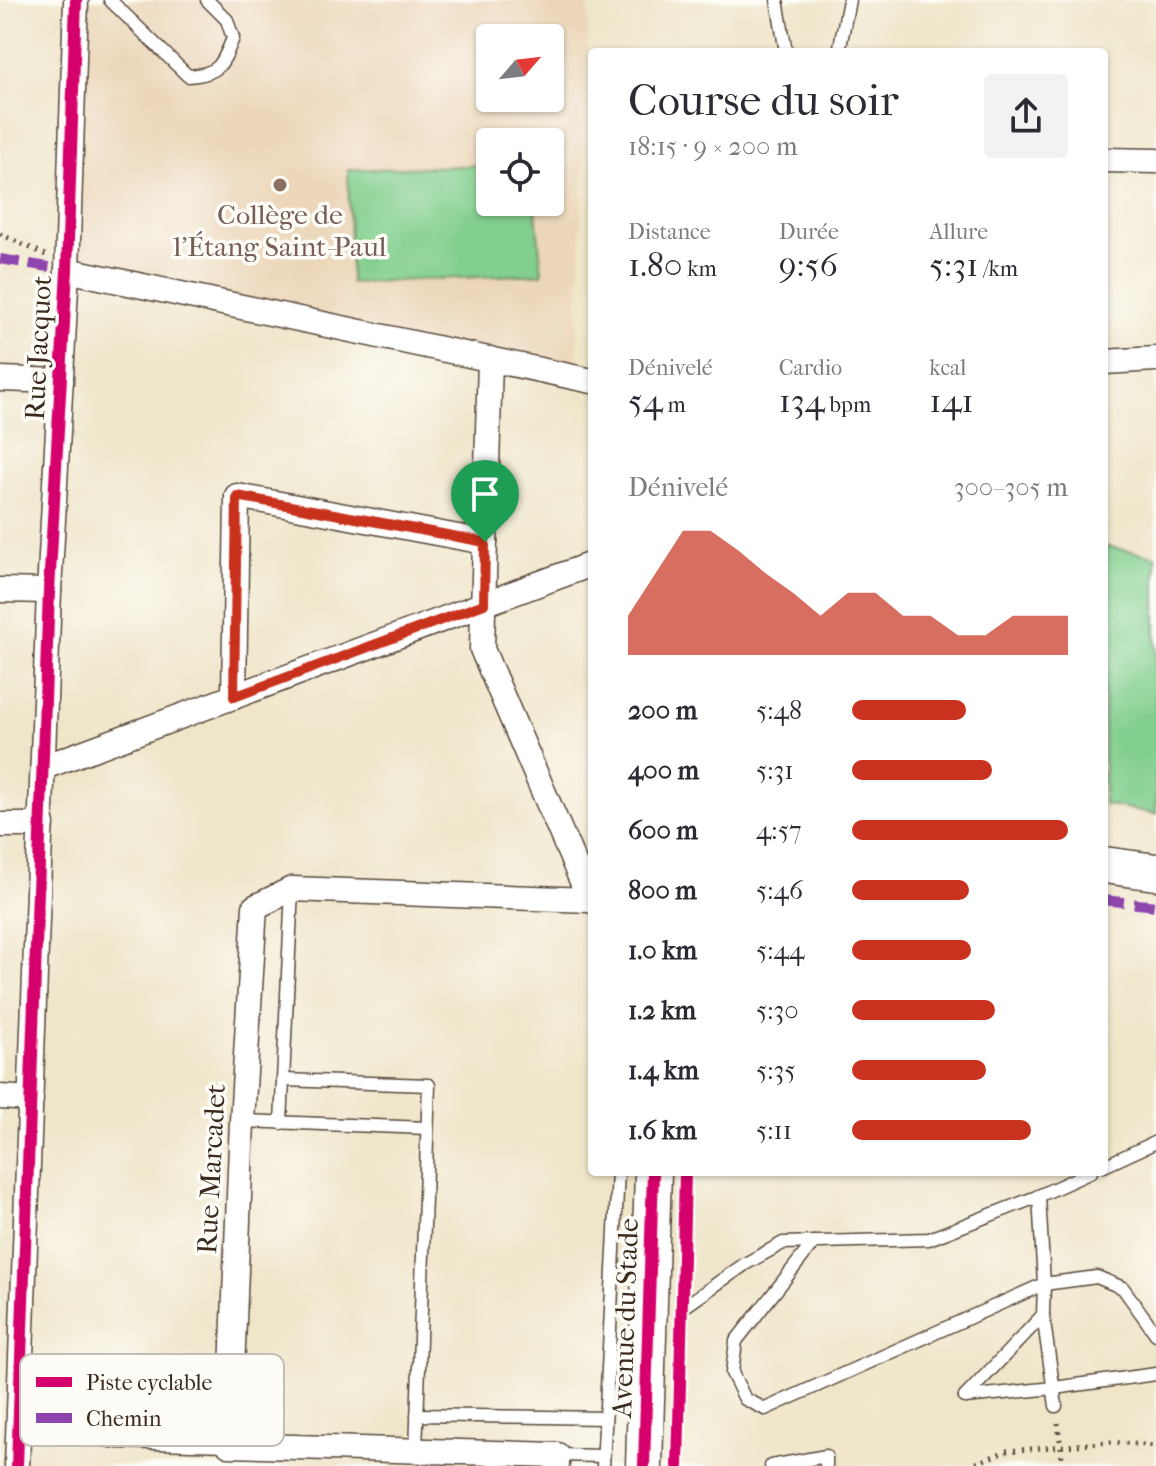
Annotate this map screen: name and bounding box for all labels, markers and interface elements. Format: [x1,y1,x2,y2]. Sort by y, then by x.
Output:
north arrow [476,24,564,112]
map controls [476,24,564,216]
button: share [984,74,1068,158]
text: Course du soir [628,75,899,126]
button: locate [476,128,564,216]
text: 18:15 · 9 × 200 m [628,131,798,162]
marker: Collège de l'Étang Saint-Paul [271,176,289,194]
place label: Collège de l'Étang Saint-Paul [172,198,387,263]
text: Distance [628,219,711,245]
text: Durée [779,219,839,245]
text: Allure [929,219,988,245]
text: 1.80 [628,245,683,285]
text: 9:56 [779,245,838,285]
text: 5:31 [929,245,978,285]
text: km [683,256,717,282]
text: /km [978,256,1018,282]
street label: Rue Jacquot [18,275,58,421]
text: Dénivelé [628,355,713,381]
text: Cardio [779,355,842,381]
text: kcal [929,355,966,381]
text: 54 [628,381,663,421]
text: 134 [779,381,825,421]
text: 141 [929,381,974,421]
text: m [663,392,686,418]
text: bpm [825,392,871,418]
pin [451,460,519,542]
icon: arrive [463,472,507,516]
text: Dénivelé [628,472,728,503]
text: 300–305 m [954,472,1068,503]
text: 200 m [628,695,697,726]
text: 5:48 [756,695,802,726]
text: 400 m [628,755,699,786]
text: 5:31 [756,755,793,786]
text: 600 m [628,815,698,846]
text: 4:57 [756,815,801,846]
text: 800 m [628,875,697,906]
text: 5:46 [756,875,803,906]
text: 1.0 km [628,935,697,966]
text: 5:44 [756,935,804,966]
text: 1.2 km [628,995,696,1026]
text: 5:30 [756,995,799,1026]
text: 1.4 km [628,1055,699,1086]
text: 5:35 [756,1055,795,1086]
street label: Rue Marcadet [190,1083,232,1255]
text: 1.6 km [628,1115,697,1146]
text: 5:11 [756,1115,792,1146]
street label: Avenue du Stade [605,1217,645,1419]
legend [20,1354,284,1446]
text: Piste cyclable [86,1370,212,1396]
text: Chemin [86,1406,162,1432]

